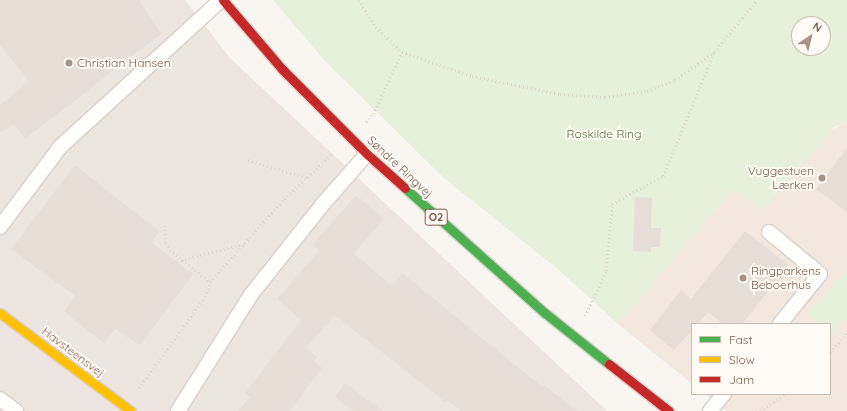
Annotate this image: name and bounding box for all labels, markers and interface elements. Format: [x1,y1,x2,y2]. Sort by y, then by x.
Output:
north arrow [791,16,831,56]
text: N [810,19,825,35]
place label: Christian Hansen [77,56,171,70]
marker: Christian Hansen [64,58,74,68]
park label: Roskilde Ring [567,127,641,141]
street label: Søndre Ringvej [364,133,436,201]
place label: Vuggestuen Lærken [748,164,814,192]
marker: Vuggestuen Lærken [817,173,827,183]
road number: O2 [424,208,448,226]
place label: Ringparkens Beboerhus [751,264,821,292]
marker: Ringparkens Beboerhus [738,273,748,283]
legend [691,323,831,395]
street label: Havsteensvej [39,324,107,380]
text: Fast [729,332,753,347]
text: Slow [729,352,755,367]
text: Jam [729,372,754,387]

